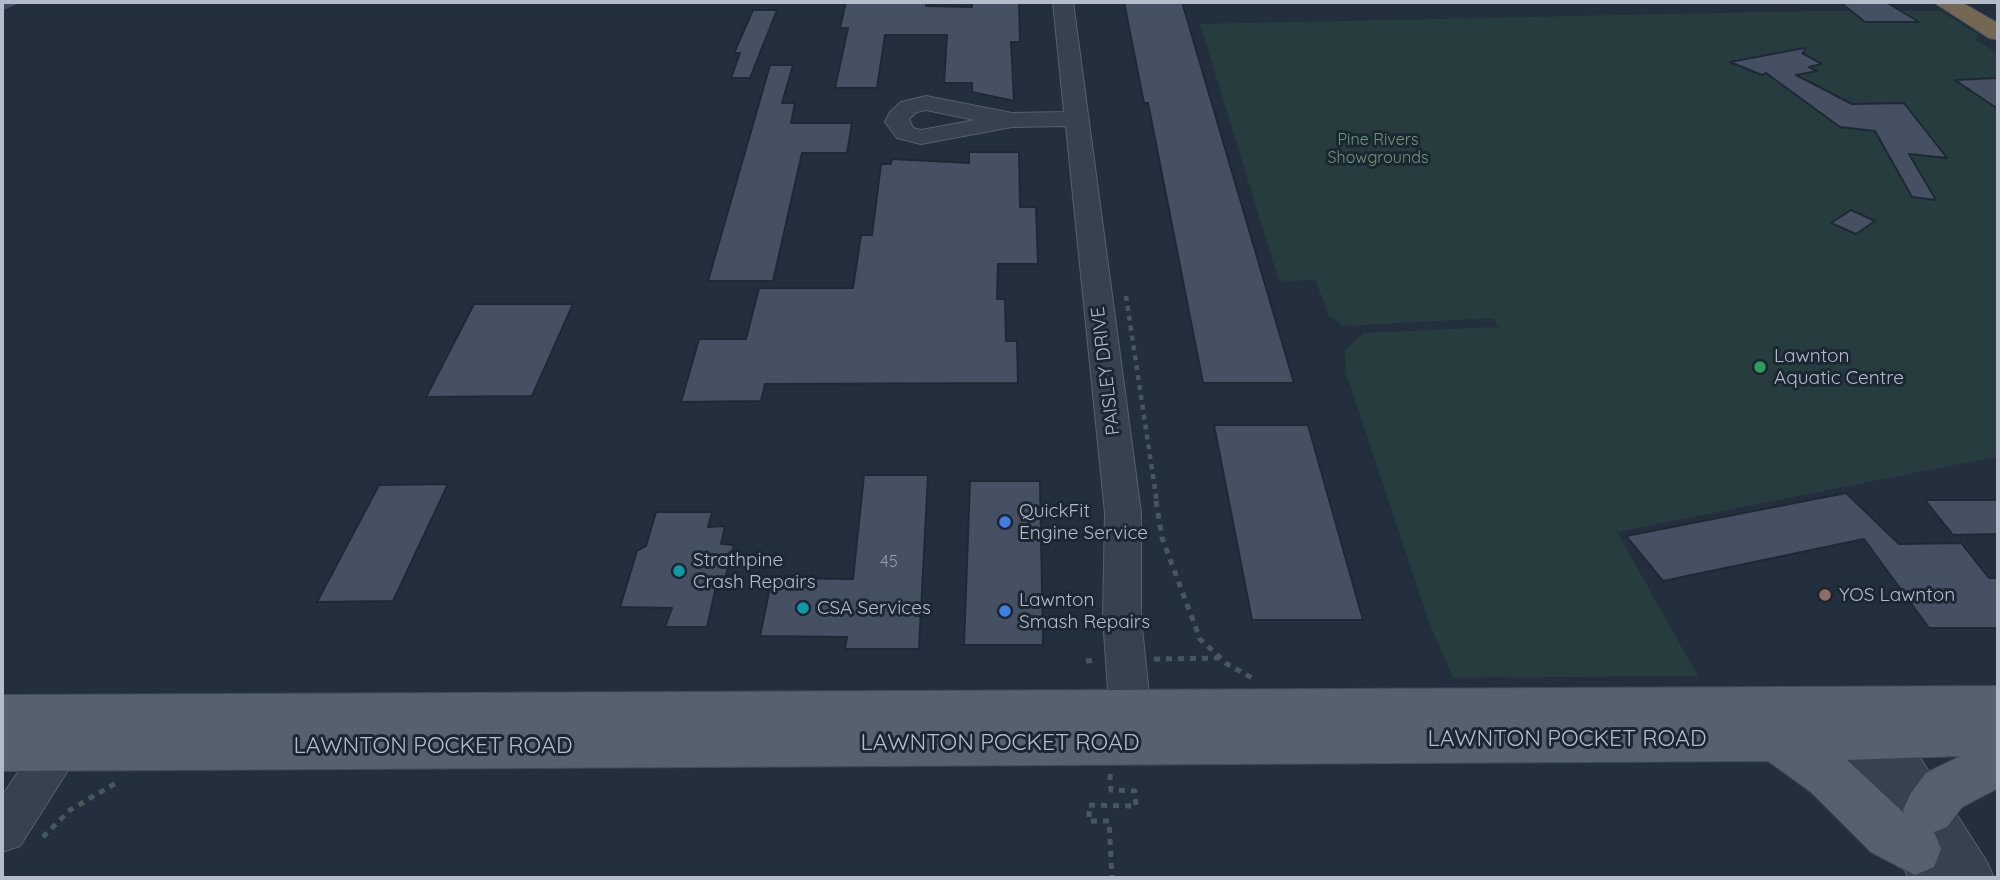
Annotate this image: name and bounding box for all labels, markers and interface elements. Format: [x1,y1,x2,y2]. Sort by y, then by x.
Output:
park label: Pine Rivers Showgrounds [1328,130,1428,168]
street label: PAISLEY DRIVE [1087,305,1125,437]
place label: Lawnton Aquatic Centre [1774,345,1904,389]
marker: Lawnton Aquatic Centre [1752,359,1768,375]
place label: QuickFit Engine Service [1019,500,1148,544]
marker: QuickFit Engine Service [997,514,1013,530]
place label: Strathpine Crash Repairs [693,549,816,593]
house number: 45 [880,552,898,572]
marker: Strathpine Crash Repairs [671,563,687,579]
place label: YOS Lawnton [1839,584,1955,606]
marker: YOS Lawnton [1817,587,1833,603]
place label: Lawnton Smash Repairs [1019,589,1150,633]
place label: CSA Services [817,597,931,619]
marker: CSA Services [795,600,811,616]
marker: Lawnton Smash Repairs [997,603,1013,619]
street label: LAWNTON POCKET ROAD [1428,725,1706,753]
street label: LAWNTON POCKET ROAD [861,729,1139,757]
street label: LAWNTON POCKET ROAD [294,732,572,760]

